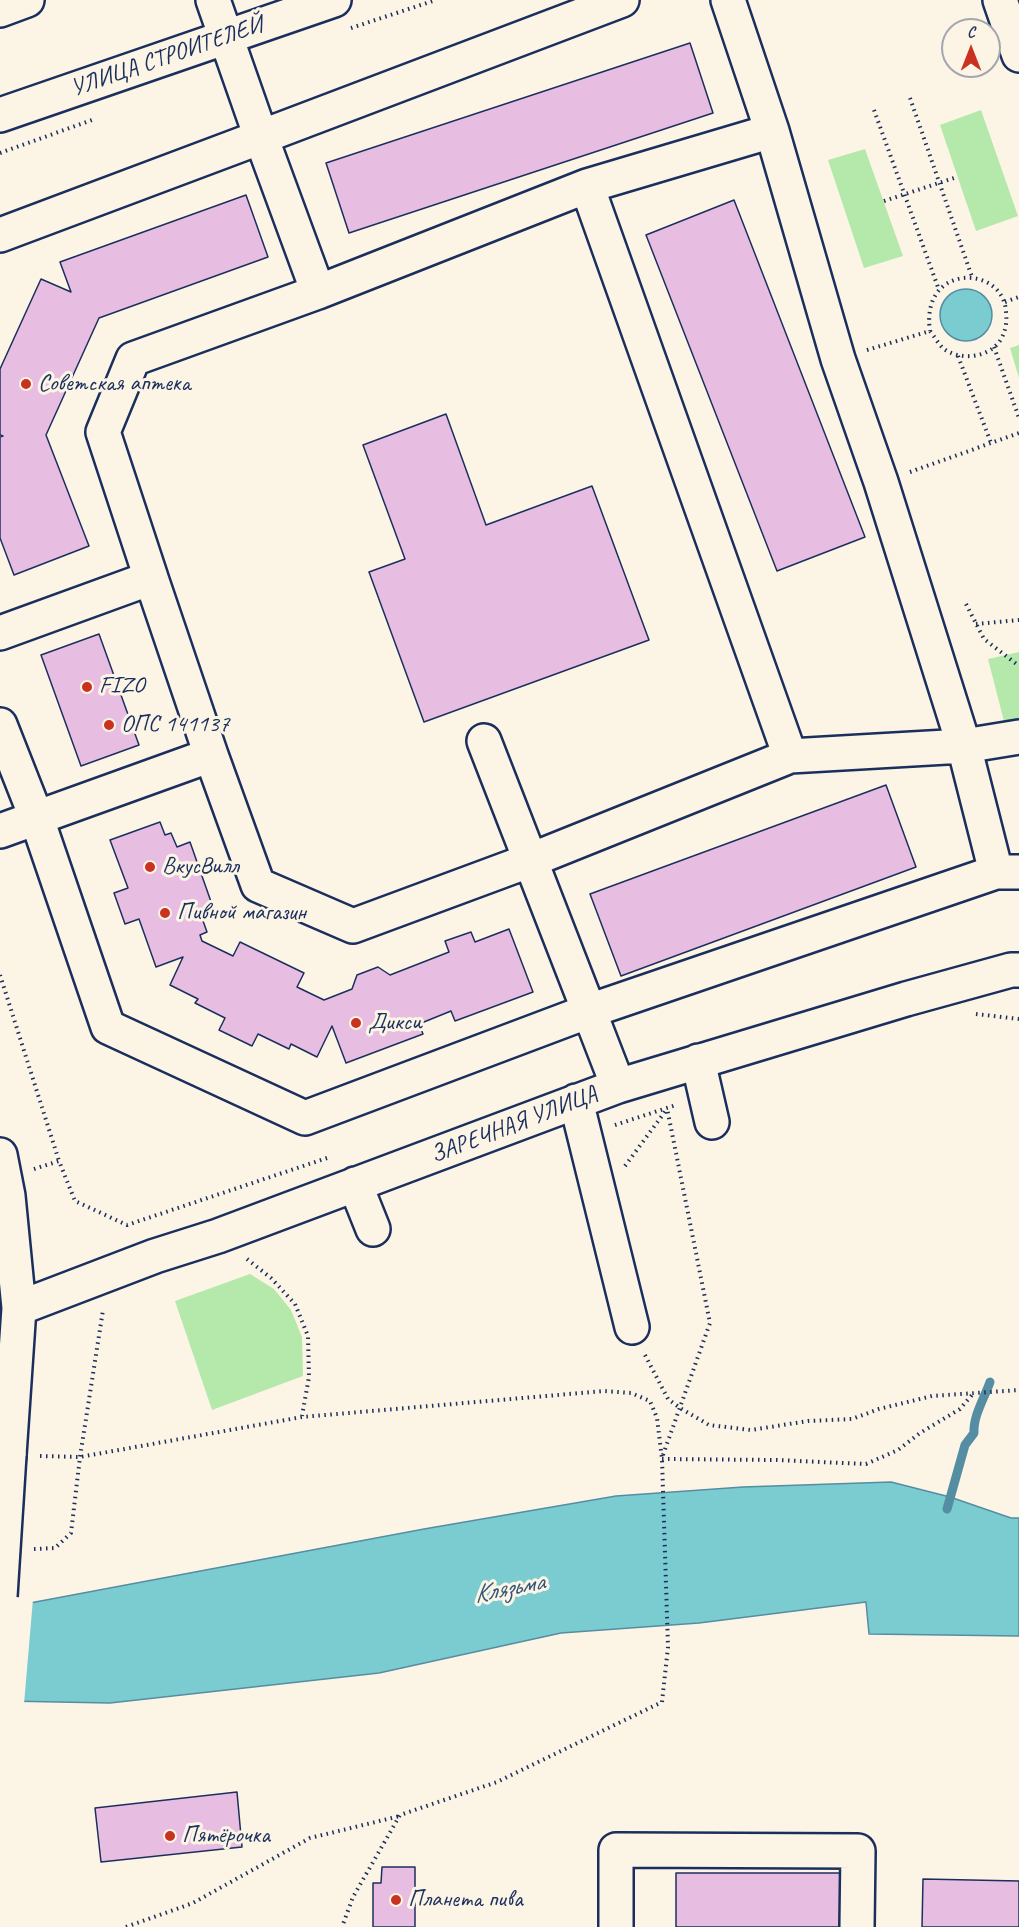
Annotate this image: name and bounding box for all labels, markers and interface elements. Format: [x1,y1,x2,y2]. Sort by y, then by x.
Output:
street label: УЛИЦА СТРОИТЕЛЕЙ [67,11,267,103]
north arrow [941,18,1001,78]
text: С [967,22,975,42]
place label: Советская аптека [38,370,190,398]
marker: Советская аптека [19,377,33,391]
place label: FIZO [99,673,144,701]
marker: FIZO [80,680,94,694]
place label: ОПС 141137 [121,711,230,739]
marker: ОПС 141137 [102,718,116,732]
place label: ВкусВилл [162,853,239,881]
marker: ВкусВилл [143,860,157,874]
place label: Пивной магазин [177,899,306,927]
marker: Пивной магазин [158,906,172,920]
place label: Дикси [368,1009,422,1037]
marker: Дикси [349,1016,363,1030]
street label: ЗАРЕЧНАЯ УЛИЦА [427,1080,601,1170]
water label: Клязьма [471,1567,547,1611]
place label: Пятёрочка [182,1822,270,1850]
marker: Пятёрочка [163,1829,177,1843]
place label: Планета пива [408,1886,523,1914]
marker: Планета пива [389,1893,403,1907]

